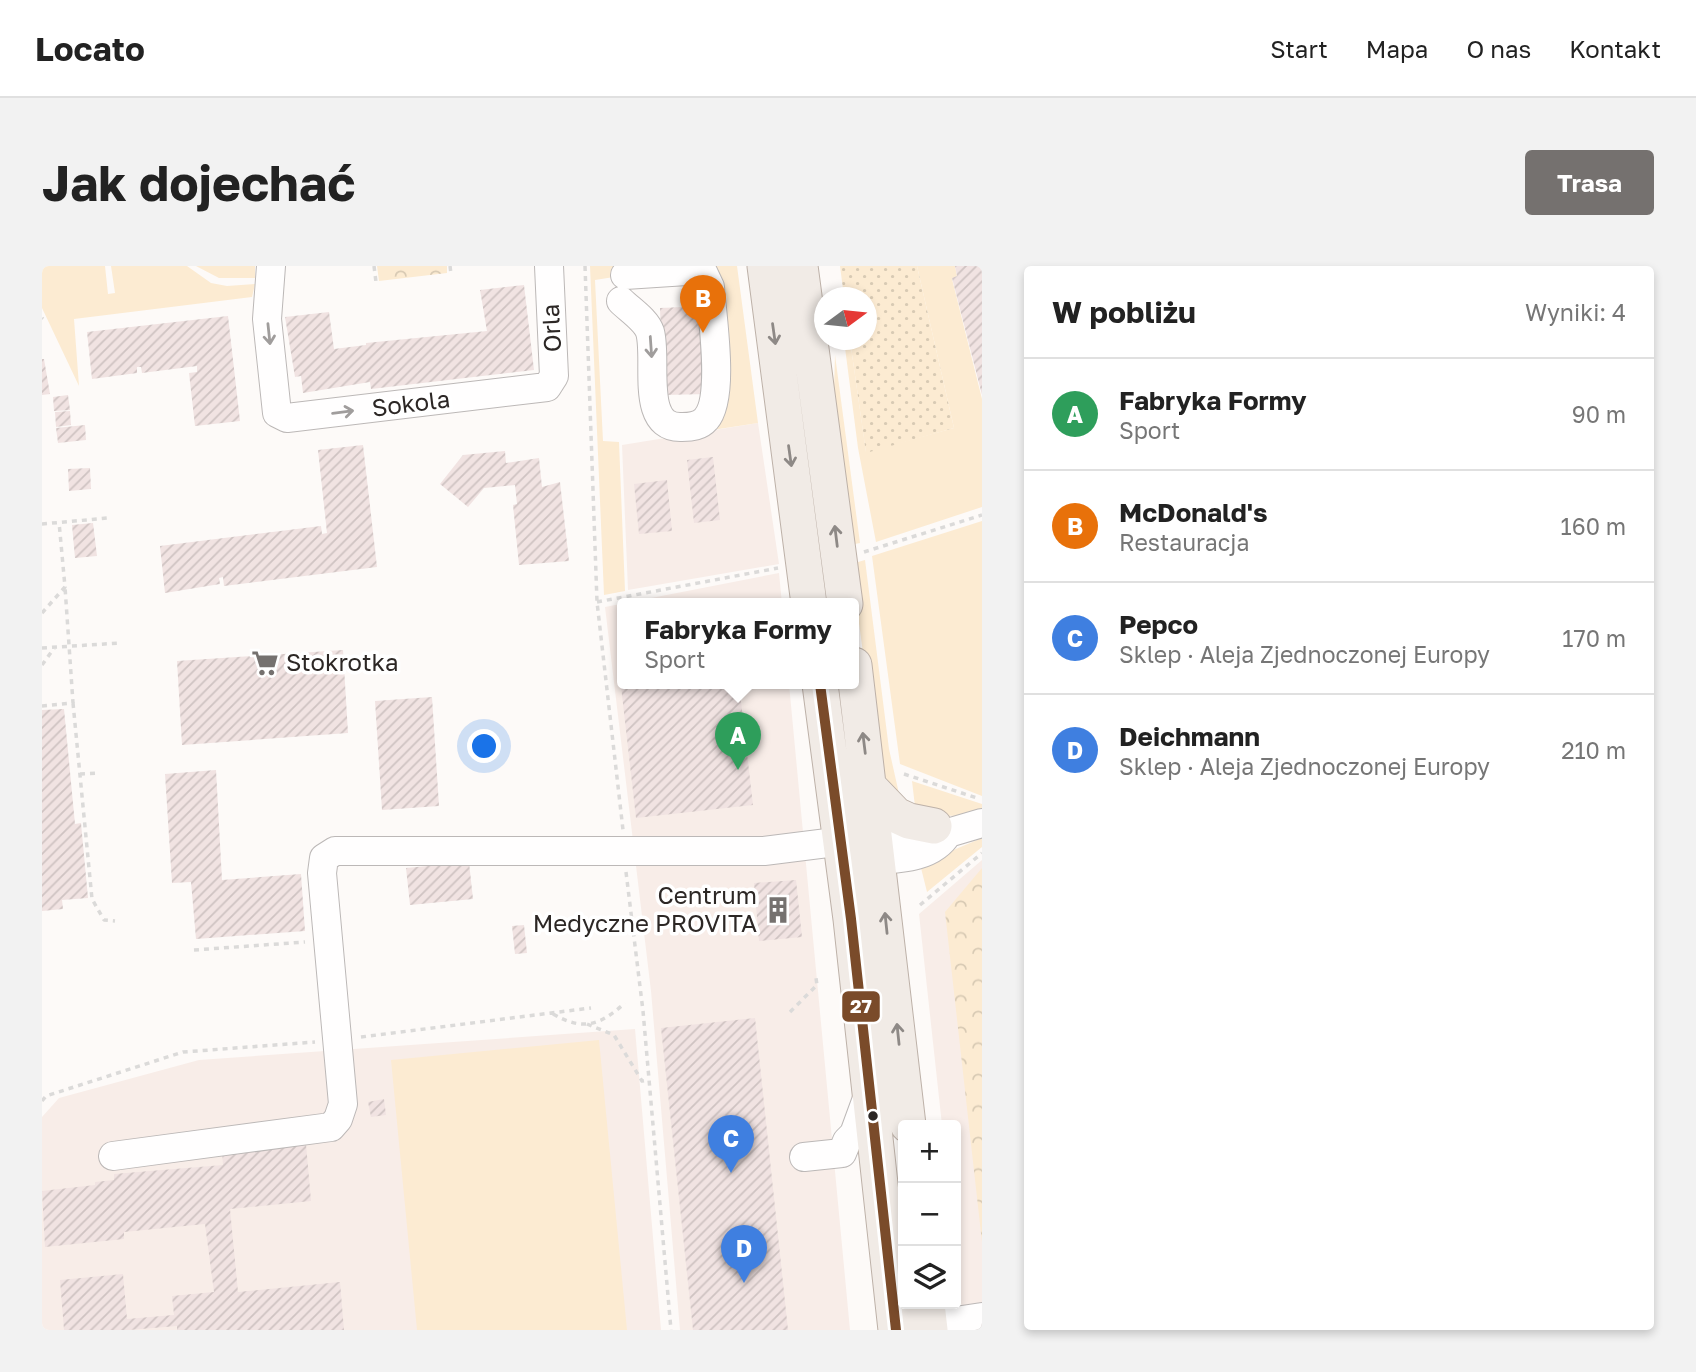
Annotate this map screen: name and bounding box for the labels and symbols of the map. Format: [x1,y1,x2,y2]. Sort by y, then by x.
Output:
pin: B [680,275,726,333]
north arrow [814,287,877,350]
street label: Orla [535,303,566,353]
one-way arrow [263,322,276,345]
one-way arrow [767,322,780,345]
one-way arrow [645,336,658,358]
street label: Sokola [370,383,452,422]
one-way arrow [332,405,354,418]
one-way arrow [784,444,797,467]
one-way arrow [829,525,842,548]
place label: Stokrotka [286,647,398,676]
supermarket icon: Stokrotka [250,648,280,678]
pin: A [715,712,761,770]
your location [467,729,501,763]
one-way arrow [857,732,870,755]
place label: Centrum Medyczne PROVITA [533,880,757,937]
building icon: Centrum Medyczne PROVITA [763,895,793,925]
one-way arrow [879,912,892,935]
line badge: 27 [841,990,881,1023]
text: 27 [850,994,872,1017]
one-way arrow [892,1023,905,1046]
unlabelled marker [866,1109,880,1123]
pin: C [708,1115,754,1173]
pin: D [721,1225,767,1283]

